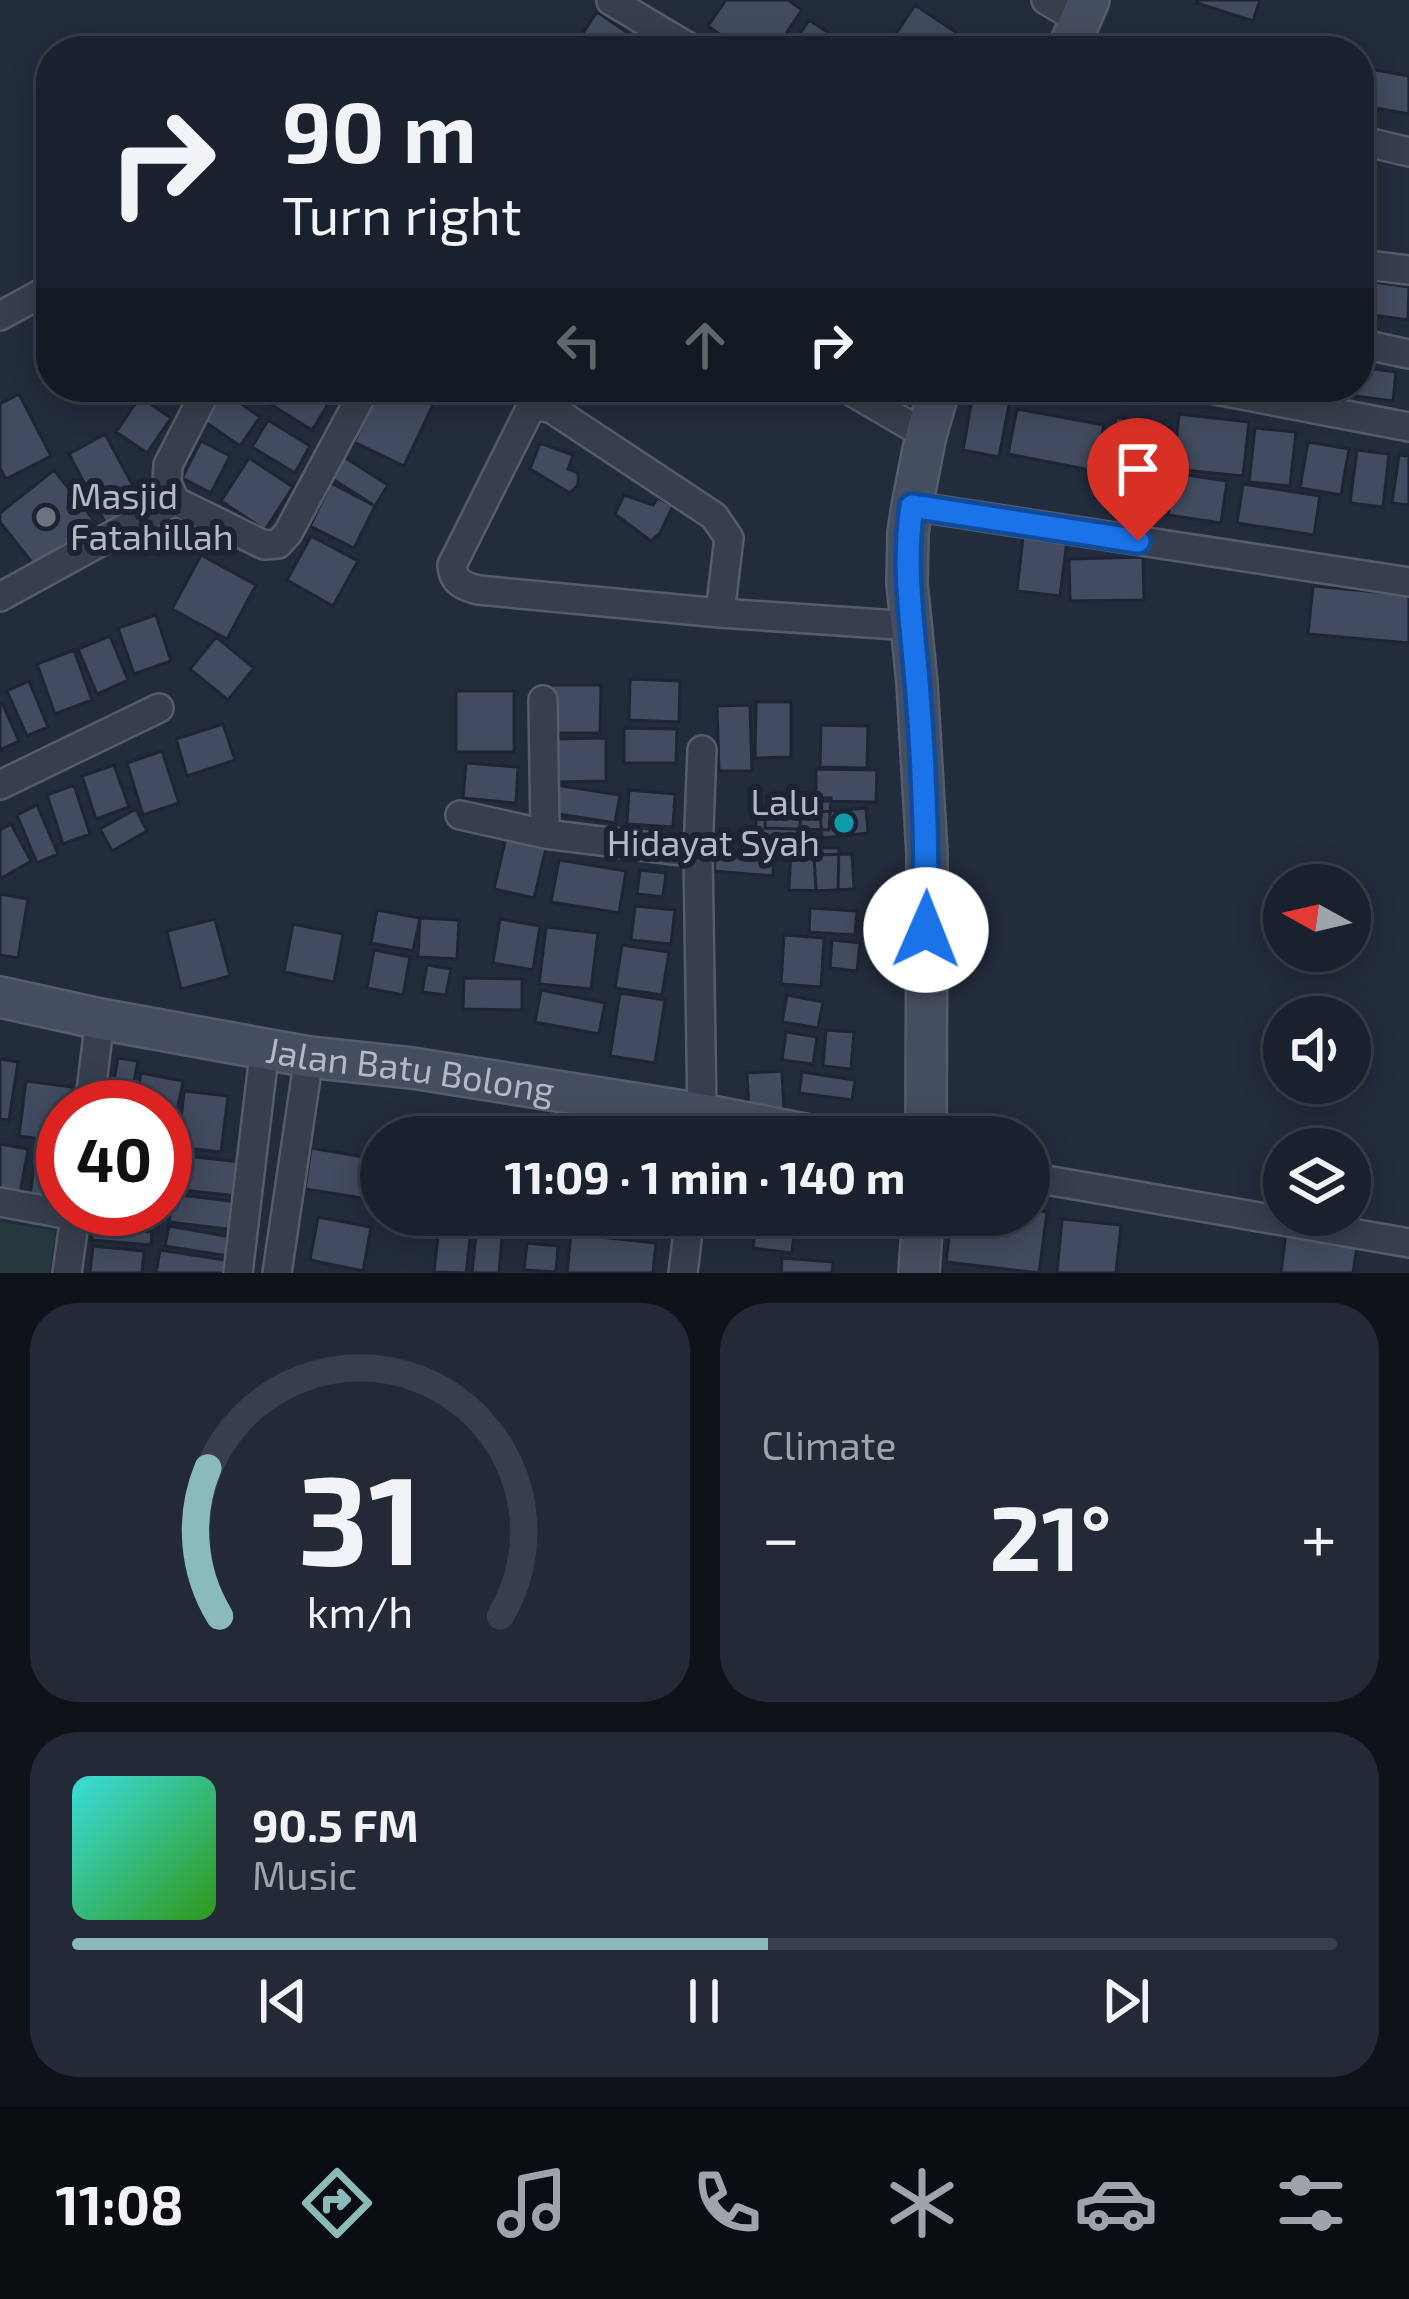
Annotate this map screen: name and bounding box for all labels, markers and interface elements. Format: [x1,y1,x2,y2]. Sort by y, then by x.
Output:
text: 90 m [282,79,477,180]
icon: right [84,84,240,240]
text: Turn right [282,181,522,246]
icon: left [546,312,612,378]
icon: ahead [672,312,738,378]
icon: right [798,312,864,378]
pin [1087,418,1189,541]
icon: arrive [1105,436,1171,502]
place label: Masjid Fatahillah [70,473,234,557]
marker: Masjid Fatahillah [33,504,59,530]
place label: Lalu Hidayat Syah [607,779,820,863]
marker: Lalu Hidayat Syah [831,810,857,836]
north arrow [1263,864,1371,972]
map controls [1263,864,1371,1236]
position arrow [863,867,989,993]
button: sound [1263,996,1371,1104]
street label: Jalan Batu Bolong [263,1027,558,1110]
speed limit sign: 40 [36,1080,192,1236]
button: layers [1263,1128,1371,1236]
text: 11:09 · 1 min · 140 m [505,1149,906,1203]
text: Climate [762,1421,896,1468]
text: 31 [297,1440,422,1590]
text: 21° [989,1481,1111,1589]
text: − [762,1496,800,1575]
text: + [1301,1496,1337,1575]
text: km/h [306,1584,413,1636]
text: 90.5 FM [252,1797,419,1851]
text: Music [252,1851,357,1898]
icon: previous [250,1968,316,2034]
icon: pause [671,1968,737,2034]
icon: next [1093,1968,1159,2034]
icon: directions [295,2161,379,2245]
icon: music [490,2161,574,2245]
icon: phone [685,2161,769,2245]
icon: climate [880,2161,964,2245]
icon: car [1074,2161,1158,2245]
icon: filters [1269,2161,1353,2245]
text: 11:08 [55,2171,184,2236]

